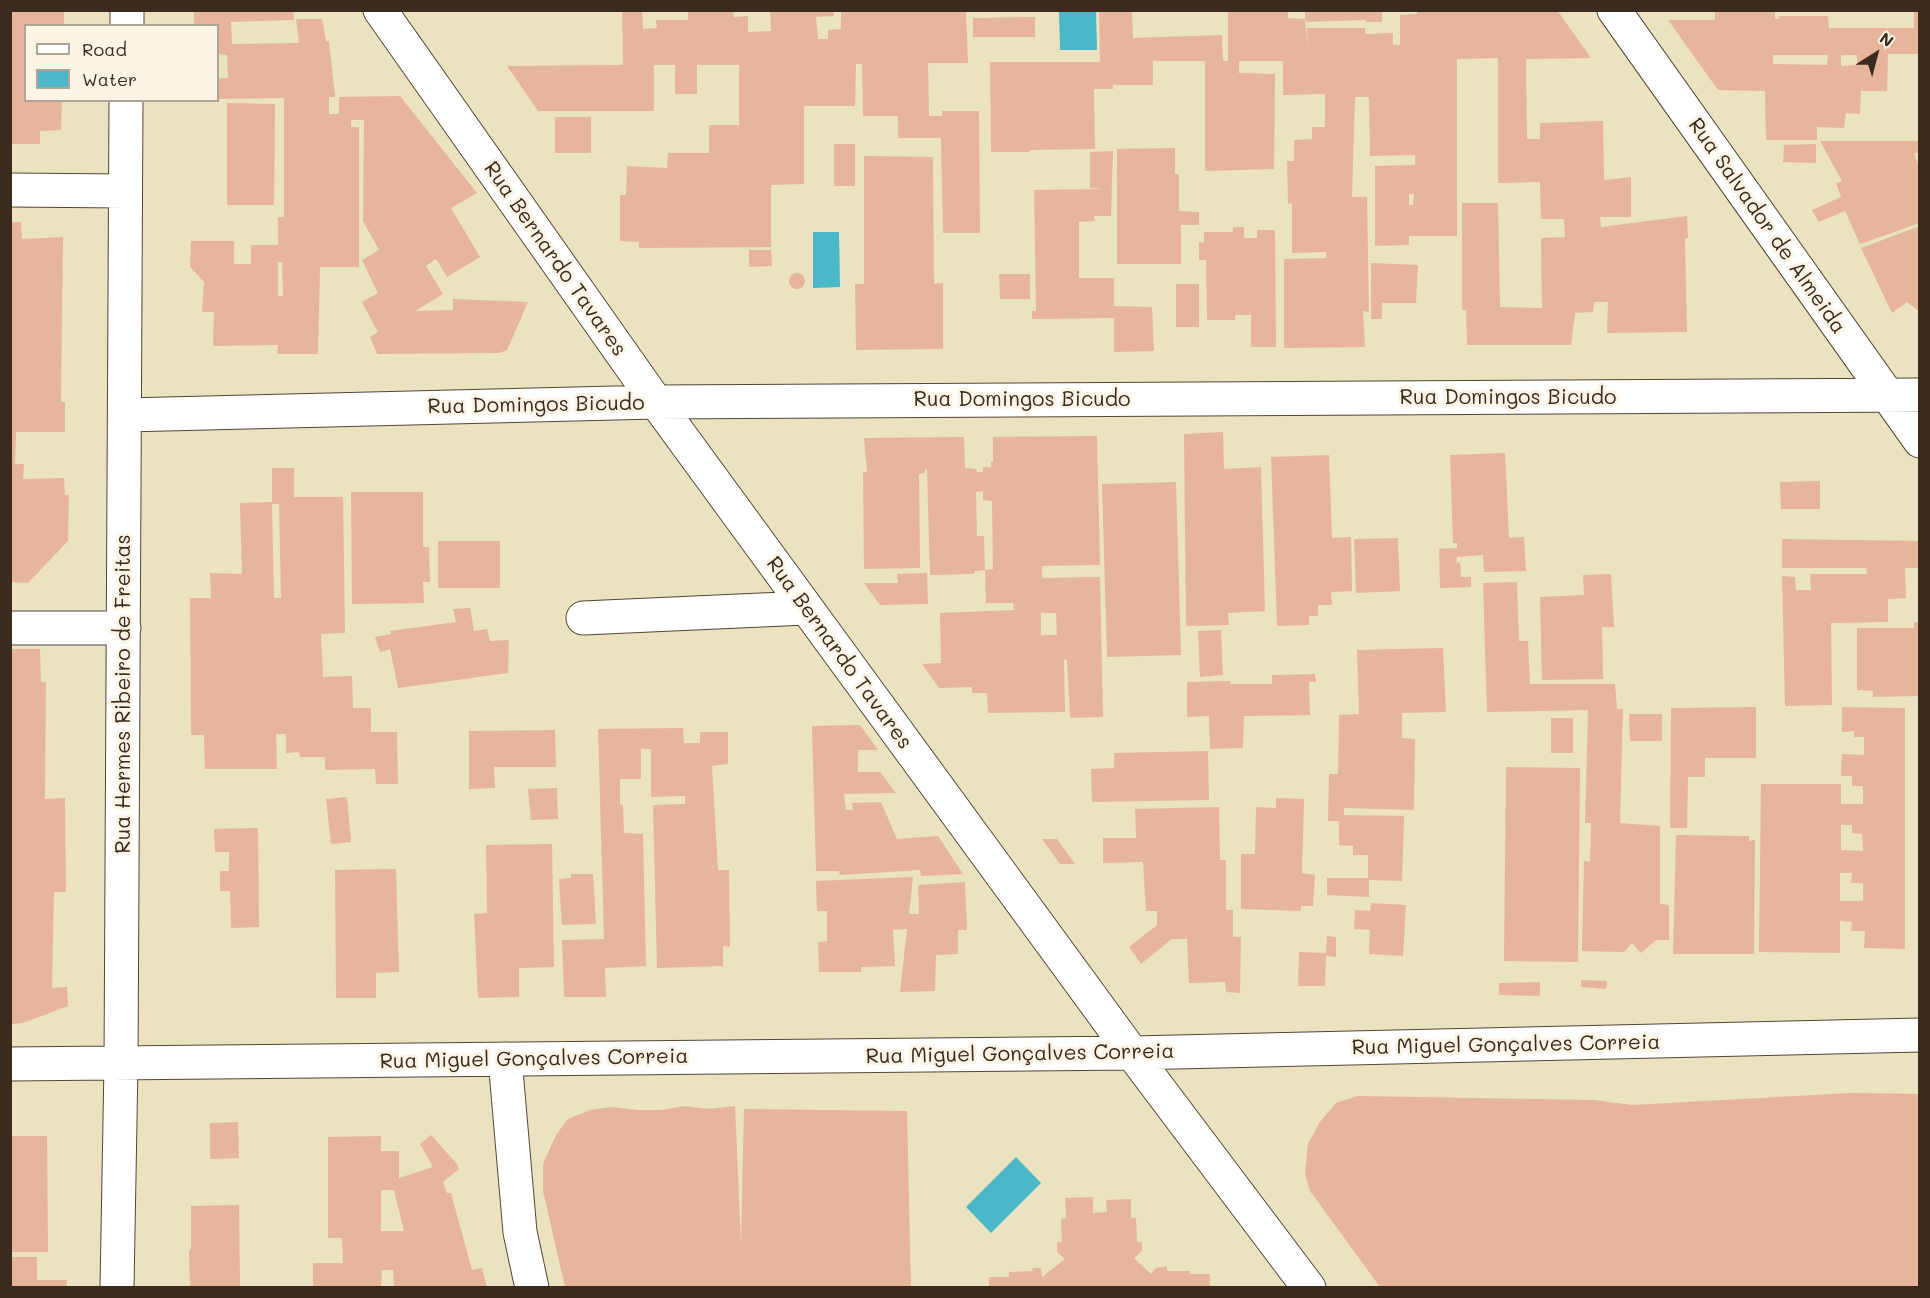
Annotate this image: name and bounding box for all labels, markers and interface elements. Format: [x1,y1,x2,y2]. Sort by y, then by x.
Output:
legend [24,24,219,102]
north arrow [1846,24,1906,84]
text: N [1876,27,1898,51]
text: Road [82,37,127,61]
text: Water [82,67,137,91]
street label: Rua Salvador de Almeida [1683,113,1851,339]
street label: Rua Bernardo Tavares [478,157,632,361]
street label: Rua Domingos Bicudo [1399,385,1617,411]
street label: Rua Domingos Bicudo [913,387,1131,413]
street label: Rua Domingos Bicudo [427,391,645,419]
street label: Rua Hermes Ribeiro de Freitas [111,534,137,854]
street label: Rua Bernardo Tavares [761,552,917,754]
street label: Rua Miguel Gonçalves Correia [1351,1030,1661,1060]
street label: Rua Miguel Gonçalves Correia [865,1039,1175,1069]
street label: Rua Miguel Gonçalves Correia [379,1044,689,1074]

